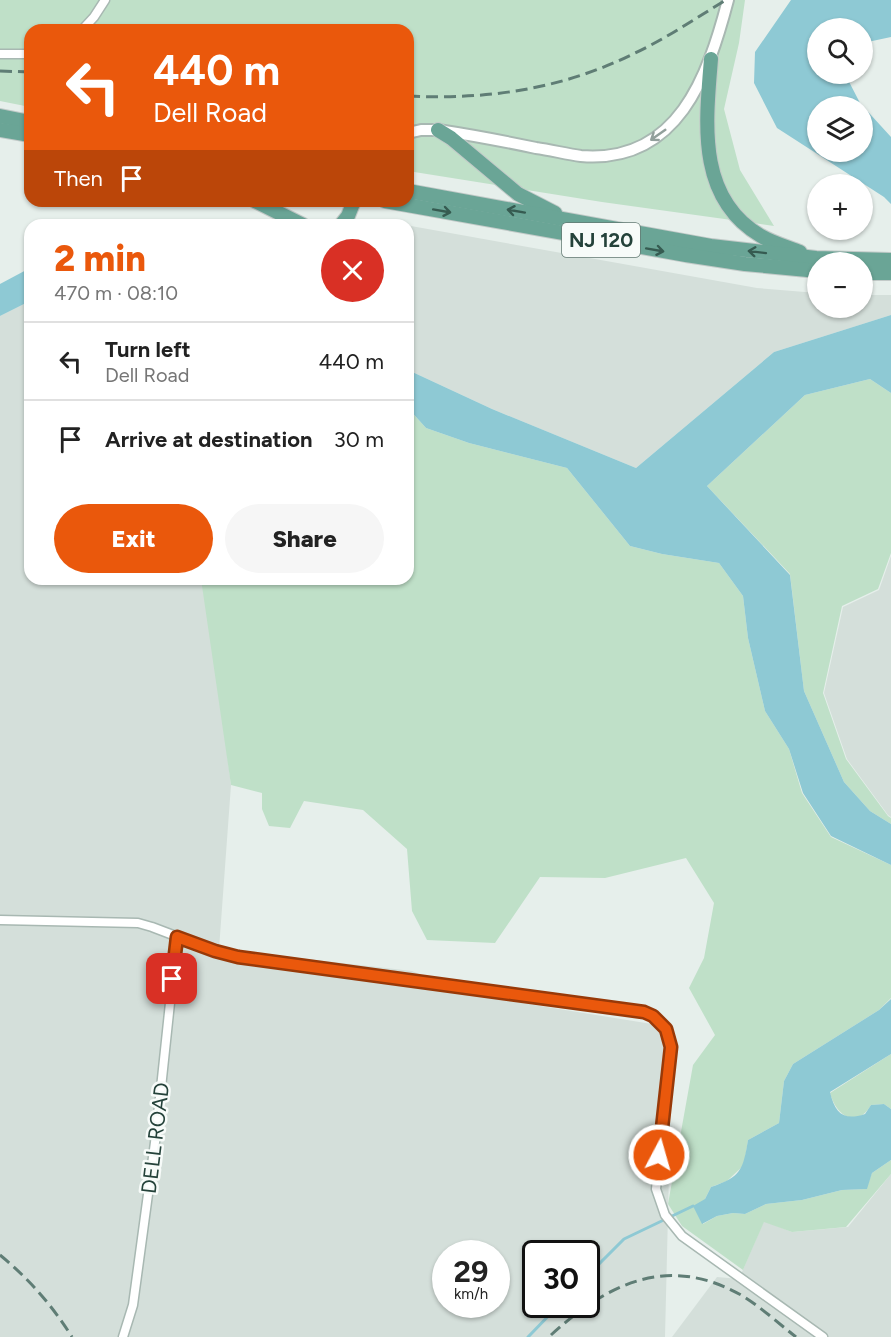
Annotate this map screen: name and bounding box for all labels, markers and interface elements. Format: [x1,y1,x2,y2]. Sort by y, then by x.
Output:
map controls [807,18,873,318]
button: search [807,18,873,84]
text: 440 m [153,45,280,96]
icon: left [54,48,132,126]
text: Dell Road [153,96,267,129]
button: layers [807,96,873,162]
one-way arrow [650,129,666,141]
icon: arrive [115,162,148,195]
text: Then [54,165,103,192]
button: + [807,174,873,240]
one-way arrow [506,205,526,216]
one-way arrow [432,206,452,217]
road number: NJ 120 [562,223,640,257]
text: 2 min [54,237,146,280]
button: close [321,239,384,302]
one-way arrow [644,245,664,256]
one-way arrow [748,247,768,258]
button: − [807,252,873,318]
text: 470 m · 08:10 [54,281,178,305]
text: Turn left [105,336,191,363]
icon: left [54,345,87,378]
text: 440 m [318,348,384,375]
text: Dell Road [105,363,189,387]
icon: arrive [54,423,87,456]
text: Arrive at destination [105,426,313,453]
text: 30 m [334,426,384,453]
button: Exit [54,504,213,573]
button: Share [225,504,384,573]
pin [146,953,197,1004]
icon: arrive [155,962,188,995]
street label: DELL ROAD [136,1081,174,1195]
position arrow [627,1123,691,1187]
speed limit sign: 30 [522,1240,600,1318]
text: 29 [454,1253,488,1290]
text: km/h [454,1285,488,1303]

